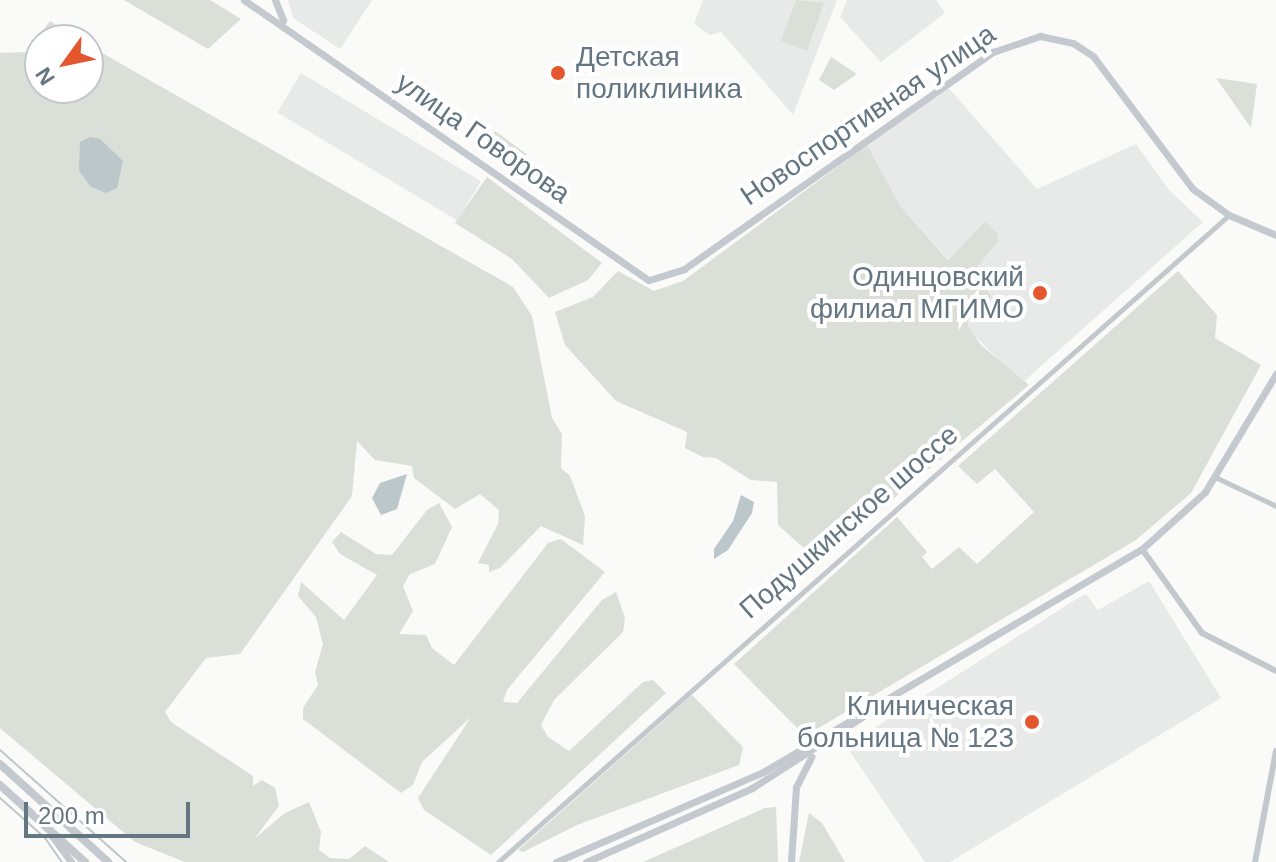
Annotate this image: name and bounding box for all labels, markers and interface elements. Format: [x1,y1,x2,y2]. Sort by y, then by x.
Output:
street label: Новоспортивная улица [734,17,1002,213]
north arrow [24,24,104,104]
place label: Детская поликлиника [576,40,742,106]
marker: Детская поликлиника [547,62,569,84]
text: N [30,63,60,90]
street label: улица Говорова [389,65,577,211]
place label: Одинцовский филиал МГИМО [810,260,1024,326]
marker: Одинцовский филиал МГИМО [1031,284,1049,302]
street label: Подушкинское шоссе [733,418,965,626]
place label: Клиническая больница № 123 [797,689,1014,755]
marker: Клиническая больница № 123 [1021,711,1043,733]
scale bar [28,786,194,836]
text: 200 m [38,802,105,829]

